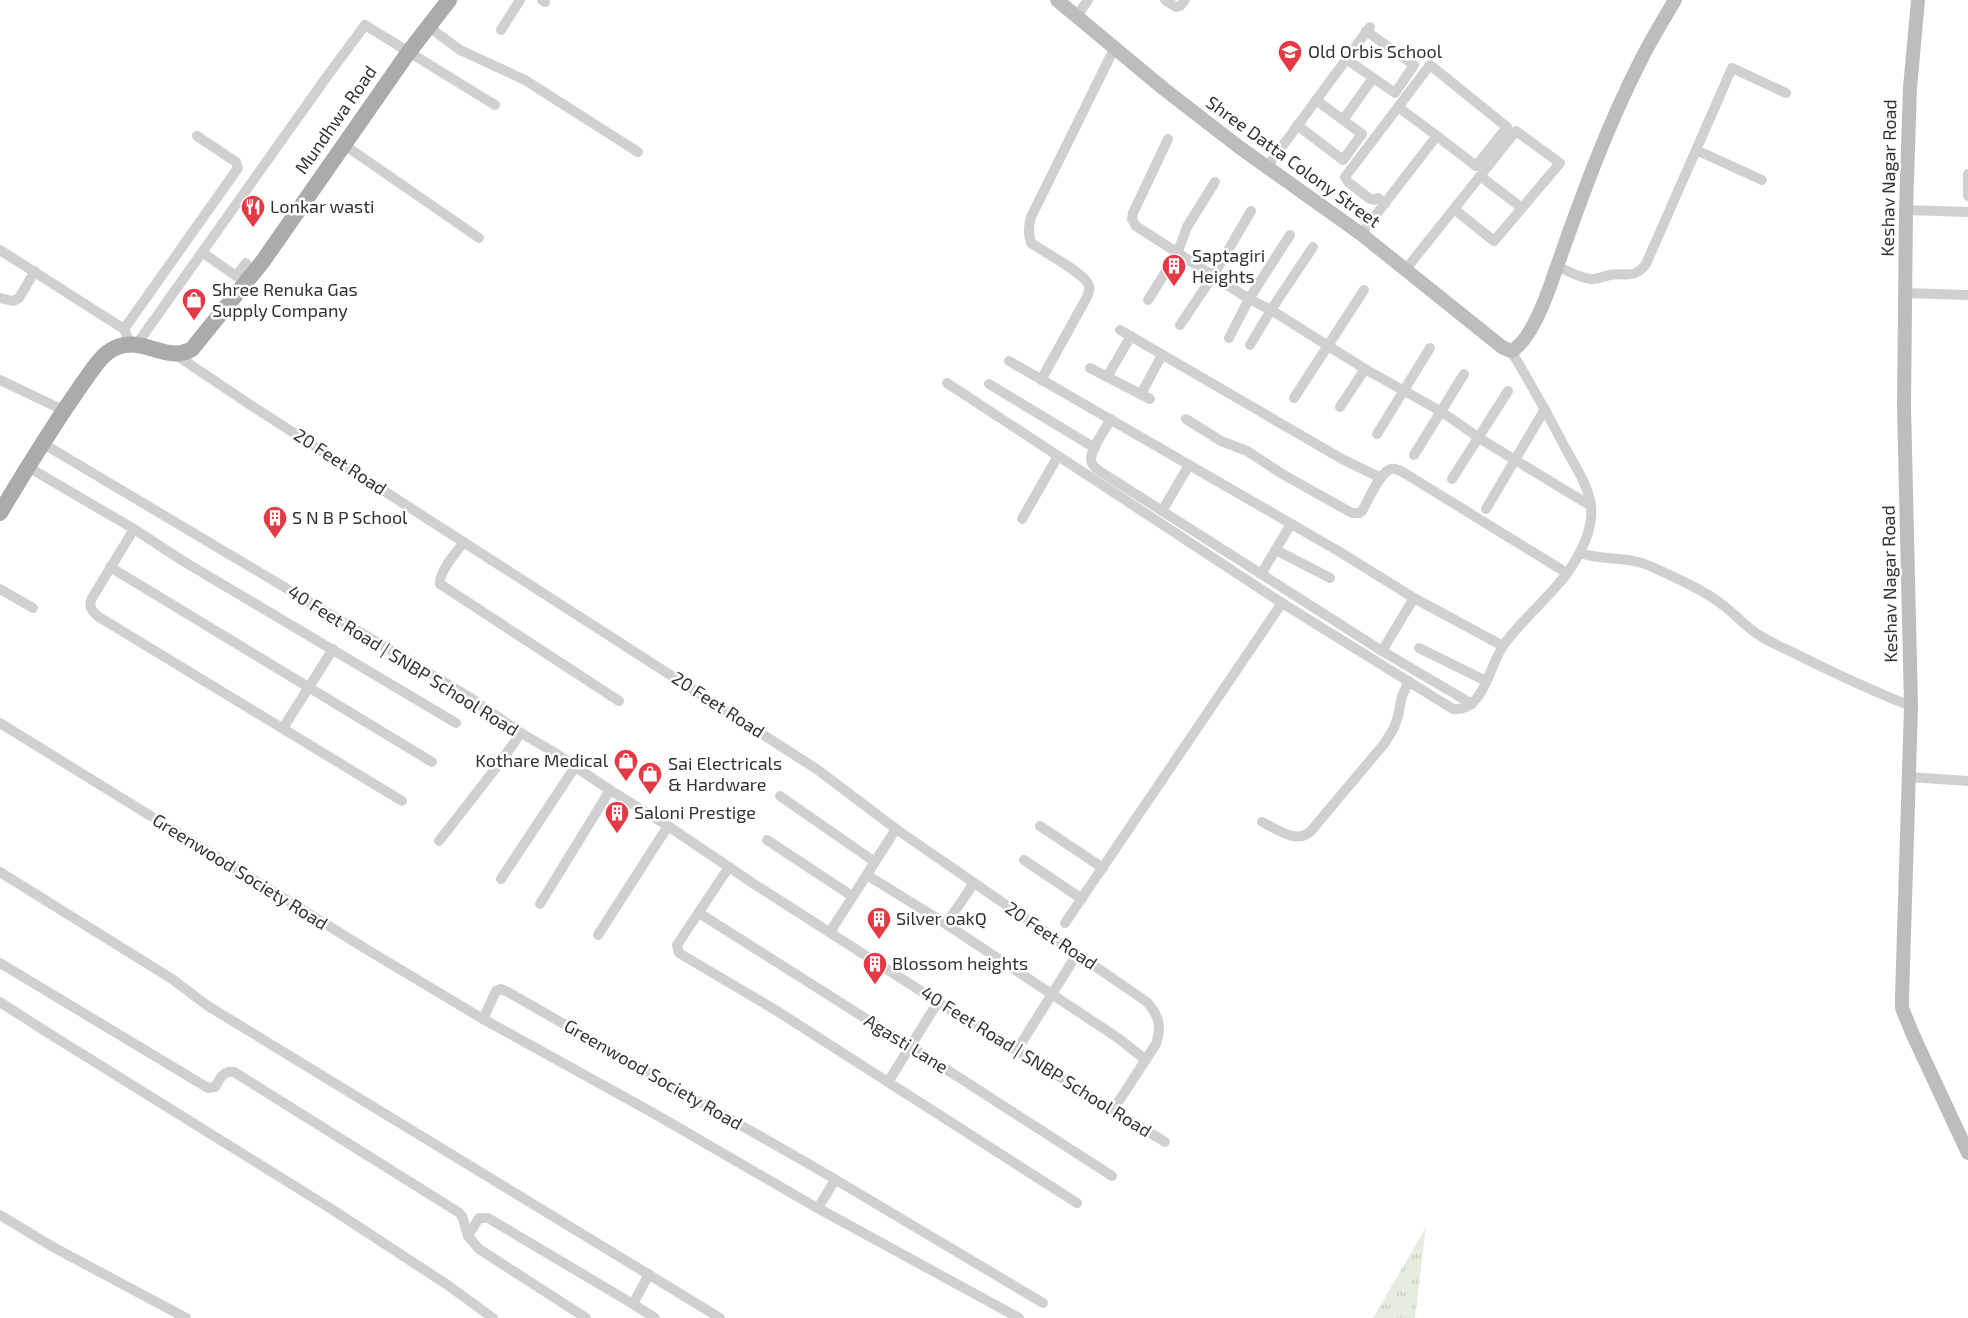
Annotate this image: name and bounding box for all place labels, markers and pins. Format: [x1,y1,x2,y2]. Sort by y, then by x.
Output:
school or university icon: Old Orbis School [1277,39,1303,73]
place label: Old Orbis School [1308,40,1443,62]
restaurant icon: Lonkar wasti [240,194,266,228]
place label: Lonkar wasti [270,195,375,217]
place label: Saptagiri Heights [1192,244,1265,287]
building icon: Saptagiri Heights [1161,253,1187,287]
place label: Shree Renuka Gas Supply Company [212,278,358,321]
shop icon: Shree Renuka Gas Supply Company [181,287,207,321]
building icon: S N B P School [262,505,288,539]
place label: S N B P School [292,506,408,528]
shop icon: Kothare Medical [613,748,639,782]
place label: Kothare Medical [475,749,609,771]
place label: Sai Electricals & Hardware [668,752,782,795]
shop icon: Sai Electricals & Hardware [637,761,663,795]
building icon: Saloni Prestige [604,800,630,834]
place label: Saloni Prestige [634,801,756,823]
building icon: Silver oakQ [866,906,892,940]
place label: Silver oakQ [896,907,987,929]
building icon: Blossom heights [862,951,888,985]
place label: Blossom heights [892,952,1028,974]

